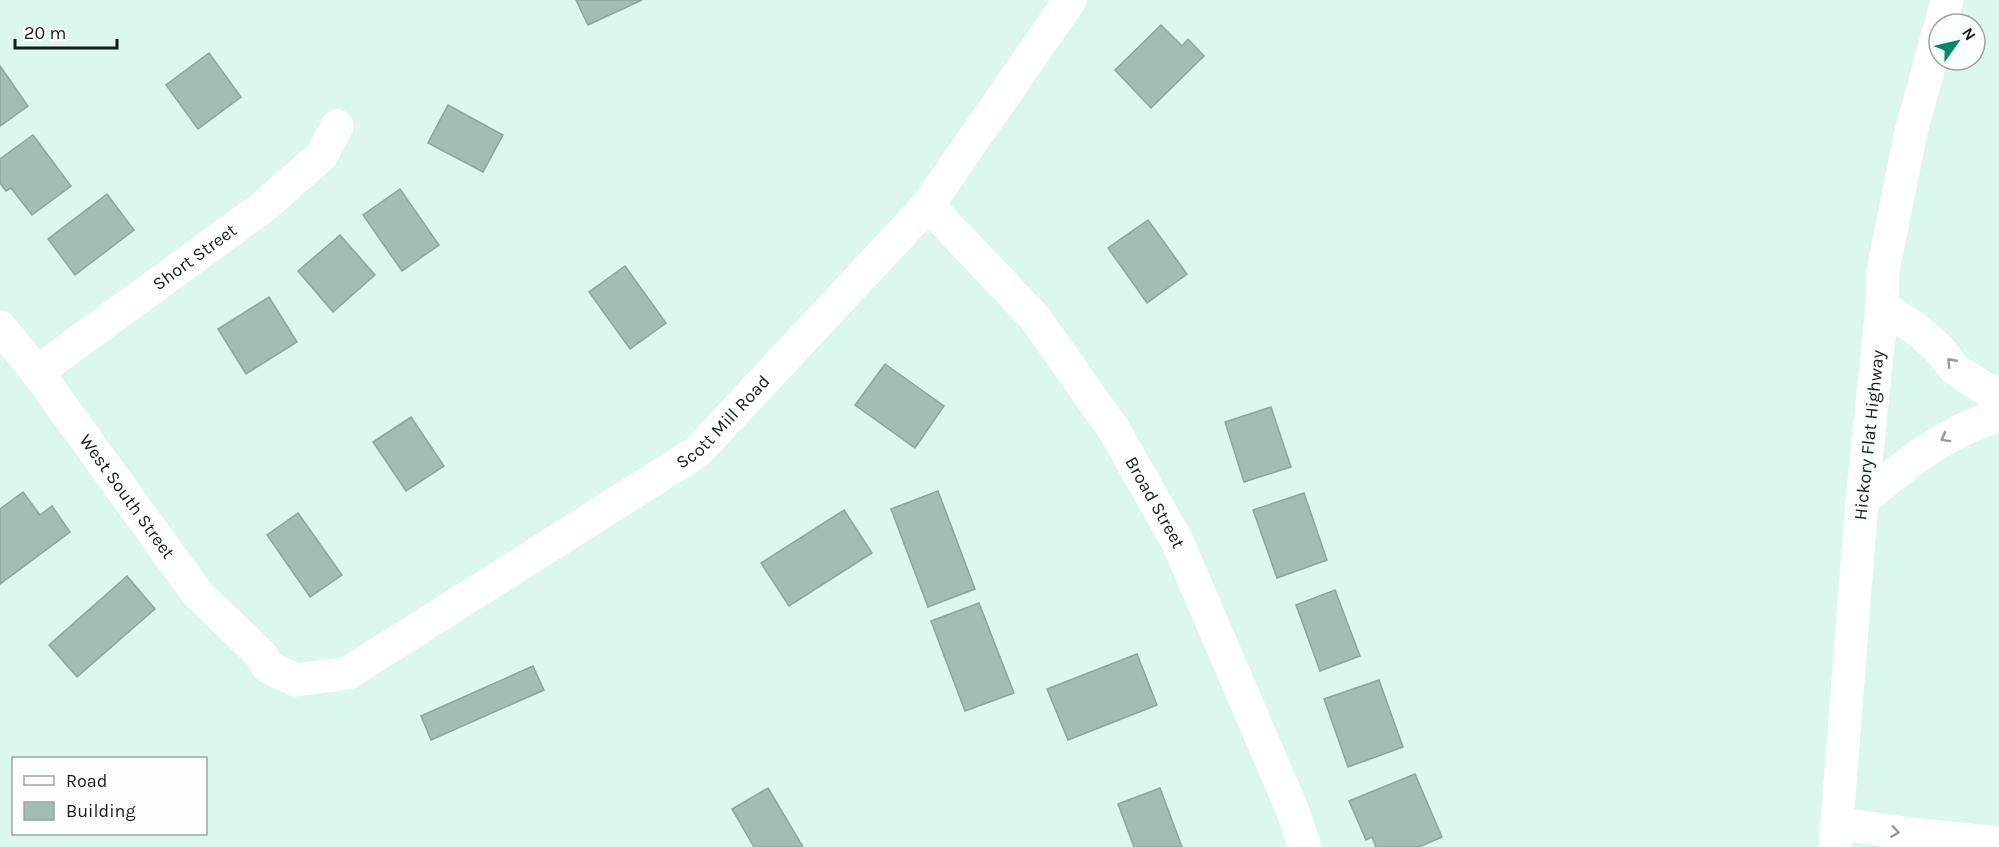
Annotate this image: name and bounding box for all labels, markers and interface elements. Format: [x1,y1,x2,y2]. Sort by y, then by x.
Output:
scale bar [15,12,117,50]
north arrow [1927,12,1987,72]
text: 20 m [24,22,66,44]
text: N [1958,24,1980,44]
street label: Short Street [148,219,241,295]
street label: Hickory Flat Highway [1849,348,1889,521]
one-way arrow [1947,359,1958,369]
street label: Scott Mill Road [672,370,774,473]
street label: West South Street [75,430,180,563]
one-way arrow [1941,430,1951,442]
street label: Broad Street [1120,453,1190,552]
legend [12,757,207,835]
text: Road [66,770,107,792]
text: Building [66,800,136,822]
one-way arrow [1890,825,1899,837]

